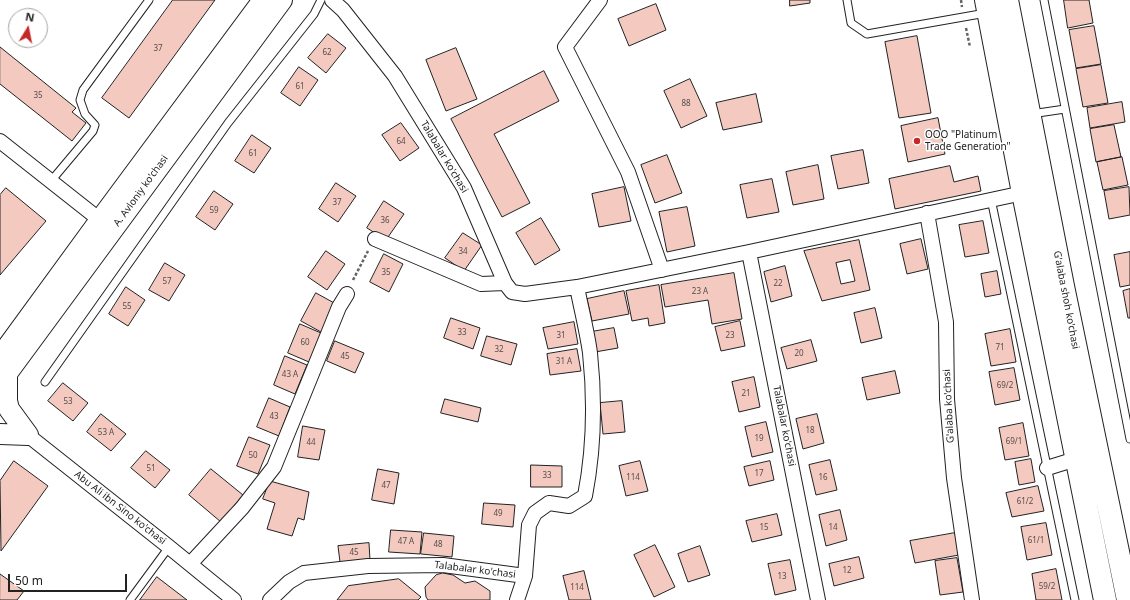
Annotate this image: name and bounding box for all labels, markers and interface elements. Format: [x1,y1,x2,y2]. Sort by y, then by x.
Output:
north arrow [8,8,48,48]
text: N [24,9,36,25]
house number: 37 [153,44,163,54]
house number: 62 [322,48,332,58]
house number: 61 [295,82,305,92]
house number: 35 [33,91,43,101]
house number: 88 [681,99,691,109]
street label: Talabalar ko'chasi [418,119,470,195]
place label: OOO "Platinum Trade Generation" [925,129,1011,152]
marker: OOO "Platinum Trade Generation" [912,136,922,146]
house number: 64 [396,137,406,147]
house number: 61 [248,149,258,159]
street label: A. Avloniy ko'chasi [111,153,171,229]
house number: 37 [332,198,342,208]
house number: 59 [209,206,219,216]
house number: 36 [380,216,390,226]
house number: 34 [458,247,468,257]
street label: G'alaba shoh ko'chasi [1051,250,1081,350]
house number: 35 [381,268,391,278]
house number: 57 [162,277,172,287]
house number: 22 [773,279,783,289]
house number: 23 А [692,287,708,297]
house number: 55 [122,302,132,312]
house number: 33 [457,328,467,338]
house number: 31 [556,331,566,341]
house number: 23 [725,331,735,341]
house number: 60 [300,338,310,348]
house number: 71 [995,343,1005,353]
house number: 32 [494,345,504,355]
house number: 20 [794,349,804,359]
house number: 45 [340,352,350,362]
house number: 31 А [556,357,572,367]
street label: G'alaba ko'chasi [941,369,957,443]
house number: 43 А [282,370,298,380]
house number: 69/2 [997,381,1013,391]
street label: Talabalar ko'chasi [770,385,798,467]
house number: 21 [741,389,751,399]
house number: 53 [63,397,73,407]
house number: 43 [269,412,279,422]
house number: 18 [805,426,815,436]
house number: 53 А [98,428,114,438]
house number: 19 [754,434,764,444]
house number: 69/1 [1006,437,1022,447]
house number: 44 [306,438,316,448]
house number: 50 [248,451,258,461]
house number: 51 [146,464,156,474]
street label: Abu Ali ibn Sino ko'chasi [72,469,168,547]
house number: 17 [754,469,764,479]
house number: 33 [542,471,552,481]
house number: 114 [626,473,640,483]
house number: 16 [818,473,828,483]
house number: 47 [381,481,391,491]
house number: 61/2 [1017,497,1033,507]
house number: 49 [493,509,503,519]
house number: 15 [759,523,769,533]
house number: 14 [828,523,838,533]
house number: 61/1 [1028,536,1044,546]
house number: 47 А [398,537,414,547]
house number: 48 [433,540,443,550]
house number: 45 [349,548,359,558]
street label: Talabalar ko'chasi [434,559,516,581]
scale bar [10,566,129,592]
house number: 12 [842,566,852,576]
text: 50 m [15,572,43,589]
house number: 13 [777,572,787,582]
house number: 59/2 [1039,582,1055,592]
house number: 114 [570,583,584,593]

